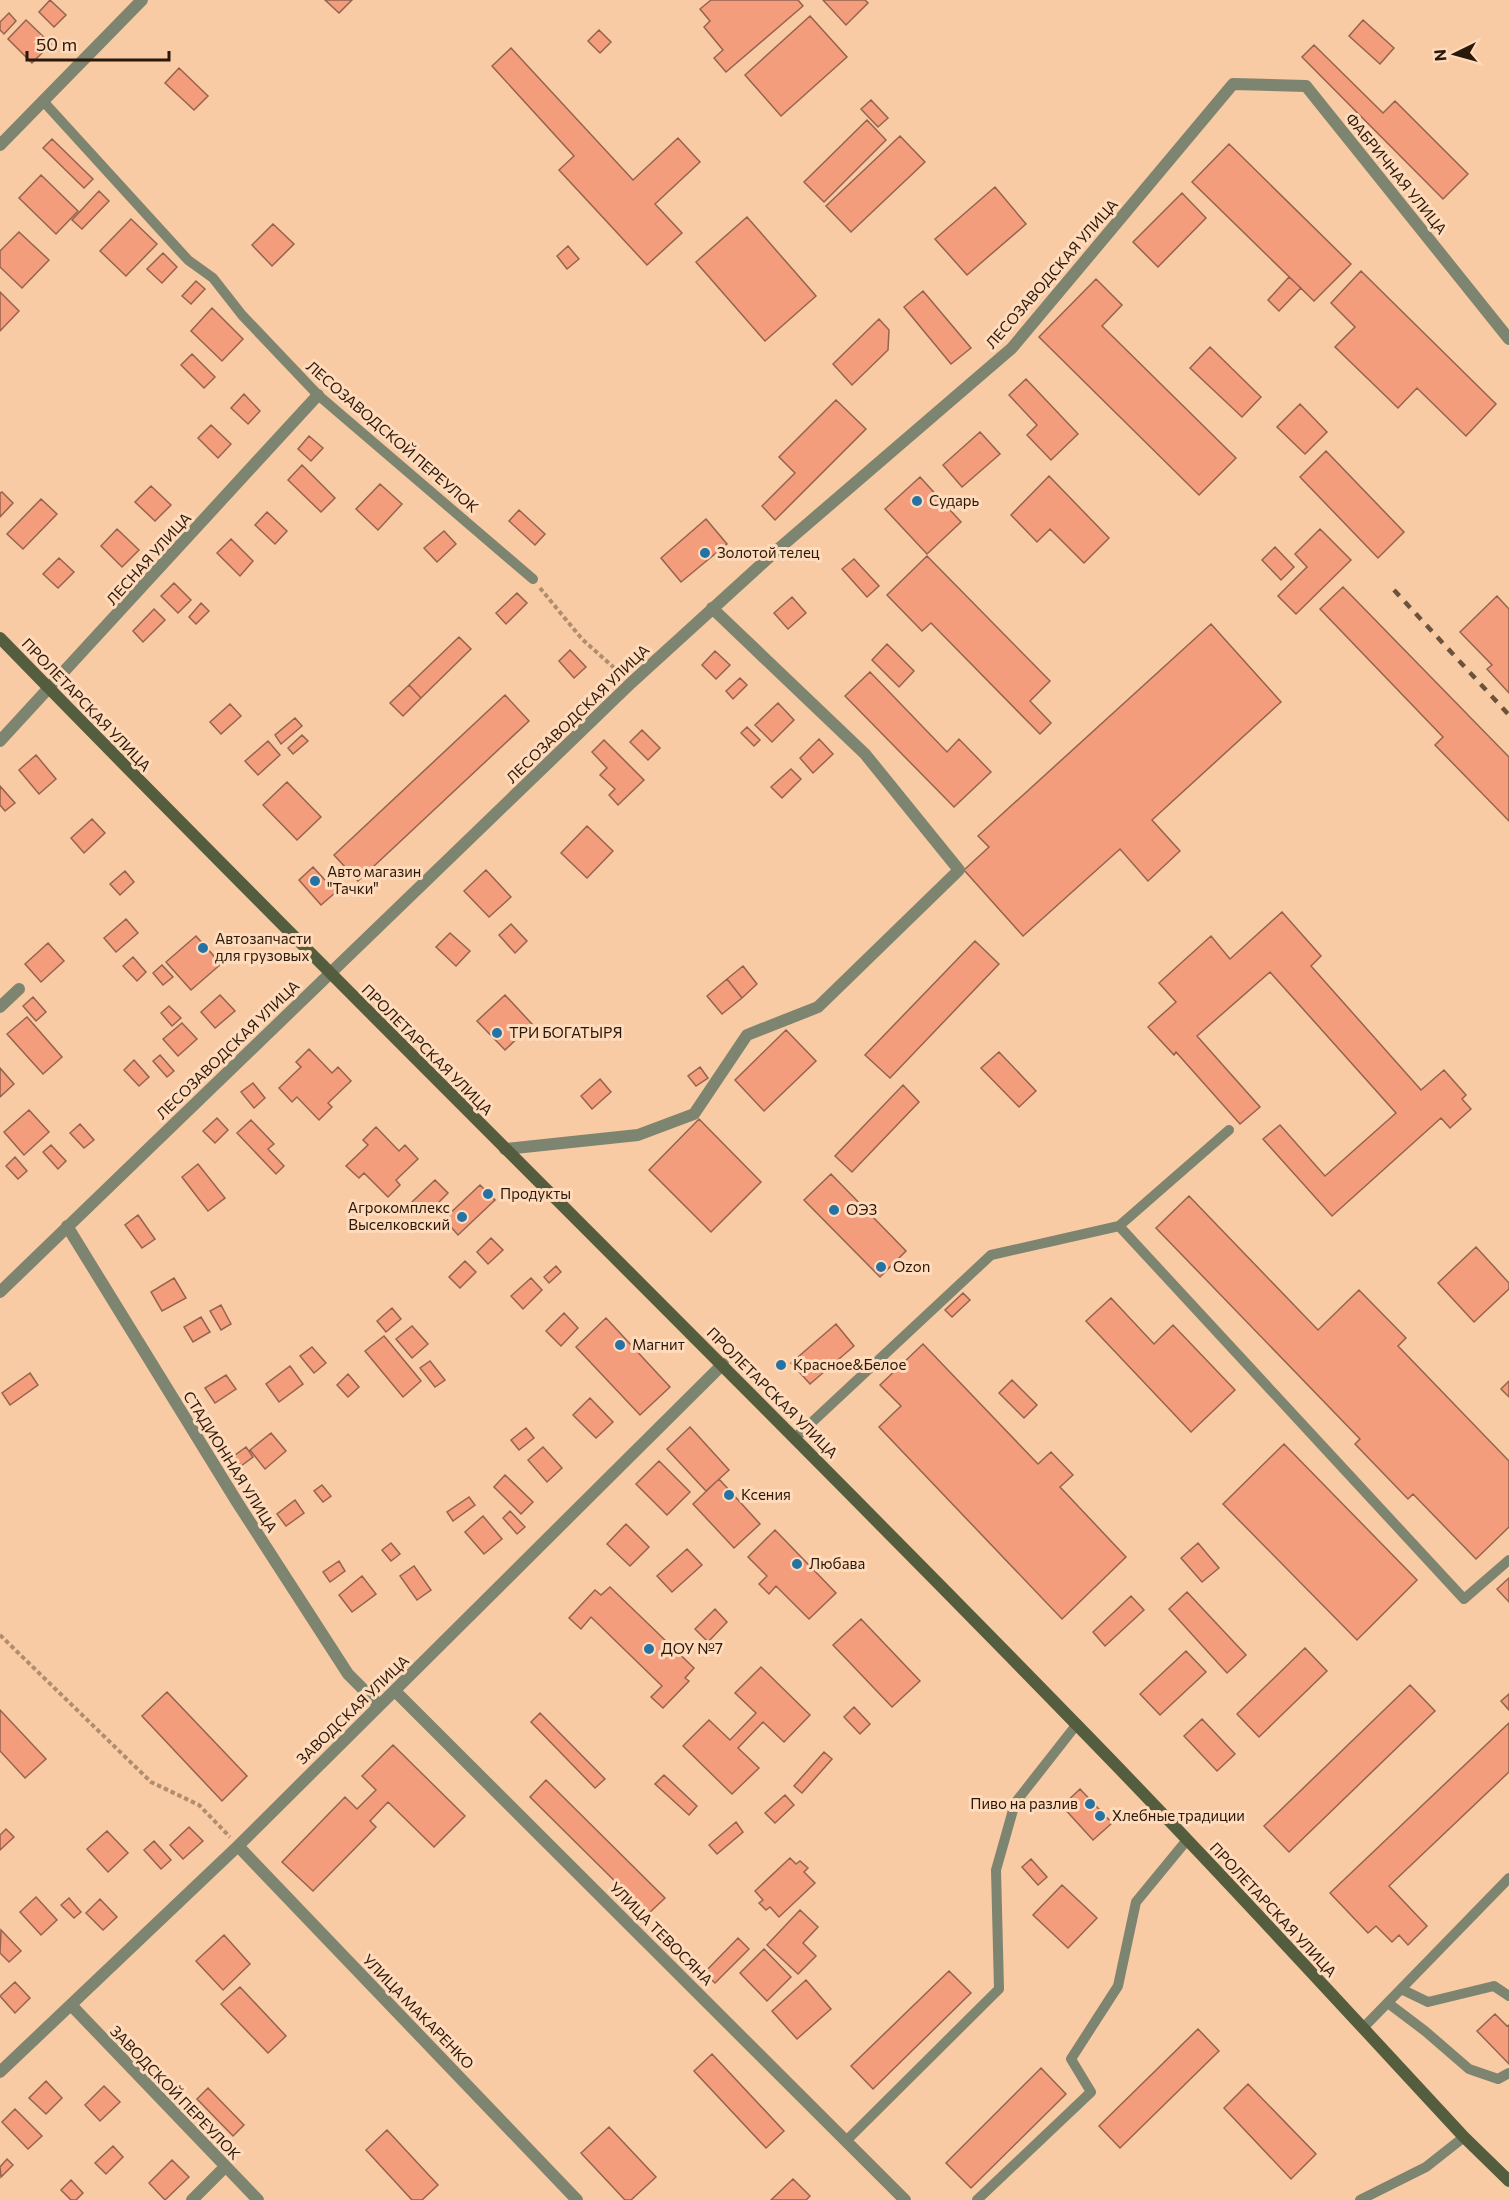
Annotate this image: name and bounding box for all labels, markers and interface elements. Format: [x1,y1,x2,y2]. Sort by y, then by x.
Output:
scale bar [27,24,170,62]
north arrow [1425,24,1485,84]
text: 50 m [36,33,77,55]
text: N [1430,49,1450,62]
street label: ФАБРИЧНАЯ УЛИЦА [1342,109,1451,238]
street label: ЛЕСОЗАВОДСКАЯ УЛИЦА [982,195,1121,352]
street label: ЛЕСОЗАВОДСКОЙ ПЕРЕУЛОК [303,357,482,516]
place label: Сударь [929,491,980,509]
marker: Сударь [910,494,924,508]
street label: ЛЕСНАЯ УЛИЦА [102,508,194,608]
place label: Золотой телец [717,543,820,561]
marker: Золотой телец [698,546,712,560]
street label: ПРОЛЕТАРСКАЯ УЛИЦА [19,634,155,774]
street label: ЛЕСОЗАВОДСКАЯ УЛИЦА [502,640,653,786]
place label: Авто магазин "Тачки" [327,862,421,897]
marker: Авто магазин "Тачки" [308,874,322,888]
place label: Автозапчасти для грузовых [215,929,312,964]
marker: Автозапчасти для грузовых [196,941,210,955]
street label: ЛЕСОЗАВОДСКАЯ УЛИЦА [152,976,303,1122]
street label: ПРОЛЕТАРСКАЯ УЛИЦА [359,980,497,1118]
place label: ТРИ БОГАТЫРЯ [509,1023,623,1041]
marker: ТРИ БОГАТЫРЯ [490,1026,504,1040]
place label: Продукты [500,1184,571,1202]
marker: Продукты [481,1187,495,1201]
place label: Агрокомплекс Выселковский [348,1198,450,1233]
place label: ОЭЗ [846,1200,877,1218]
marker: ОЭЗ [827,1203,841,1217]
marker: Агрокомплекс Выселковский [455,1210,469,1224]
place label: Ozon [893,1257,930,1275]
marker: Ozon [874,1260,888,1274]
street label: ПРОЛЕТАРСКАЯ УЛИЦА [704,1323,842,1461]
place label: Магнит [632,1335,685,1353]
marker: Магнит [613,1338,627,1352]
place label: Красное&Белое [793,1355,906,1373]
marker: Красное&Белое [774,1358,788,1372]
street label: СТАДИОННАЯ УЛИЦА [180,1388,282,1535]
place label: Ксения [741,1485,791,1503]
marker: Ксения [722,1488,736,1502]
place label: Любава [809,1554,865,1572]
marker: Любава [790,1557,804,1571]
place label: ДОУ №7 [661,1639,723,1657]
marker: ДОУ №7 [642,1642,656,1656]
street label: ЗАВОДСКАЯ УЛИЦА [292,1651,412,1768]
place label: Пиво на разлив [970,1794,1078,1812]
marker: Пиво на разлив [1083,1797,1097,1811]
place label: Хлебные традиции [1112,1806,1245,1824]
marker: Хлебные традиции [1093,1809,1107,1823]
street label: ПРОЛЕТАРСКАЯ УЛИЦА [1207,1838,1341,1980]
street label: УЛИЦА ТЕВОСЯНА [606,1878,717,1989]
street label: УЛИЦА МАКАРЕНКО [359,1950,478,2072]
street label: ЗАВОДСКОЙ ПЕРЕУЛОК [107,2022,245,2163]

